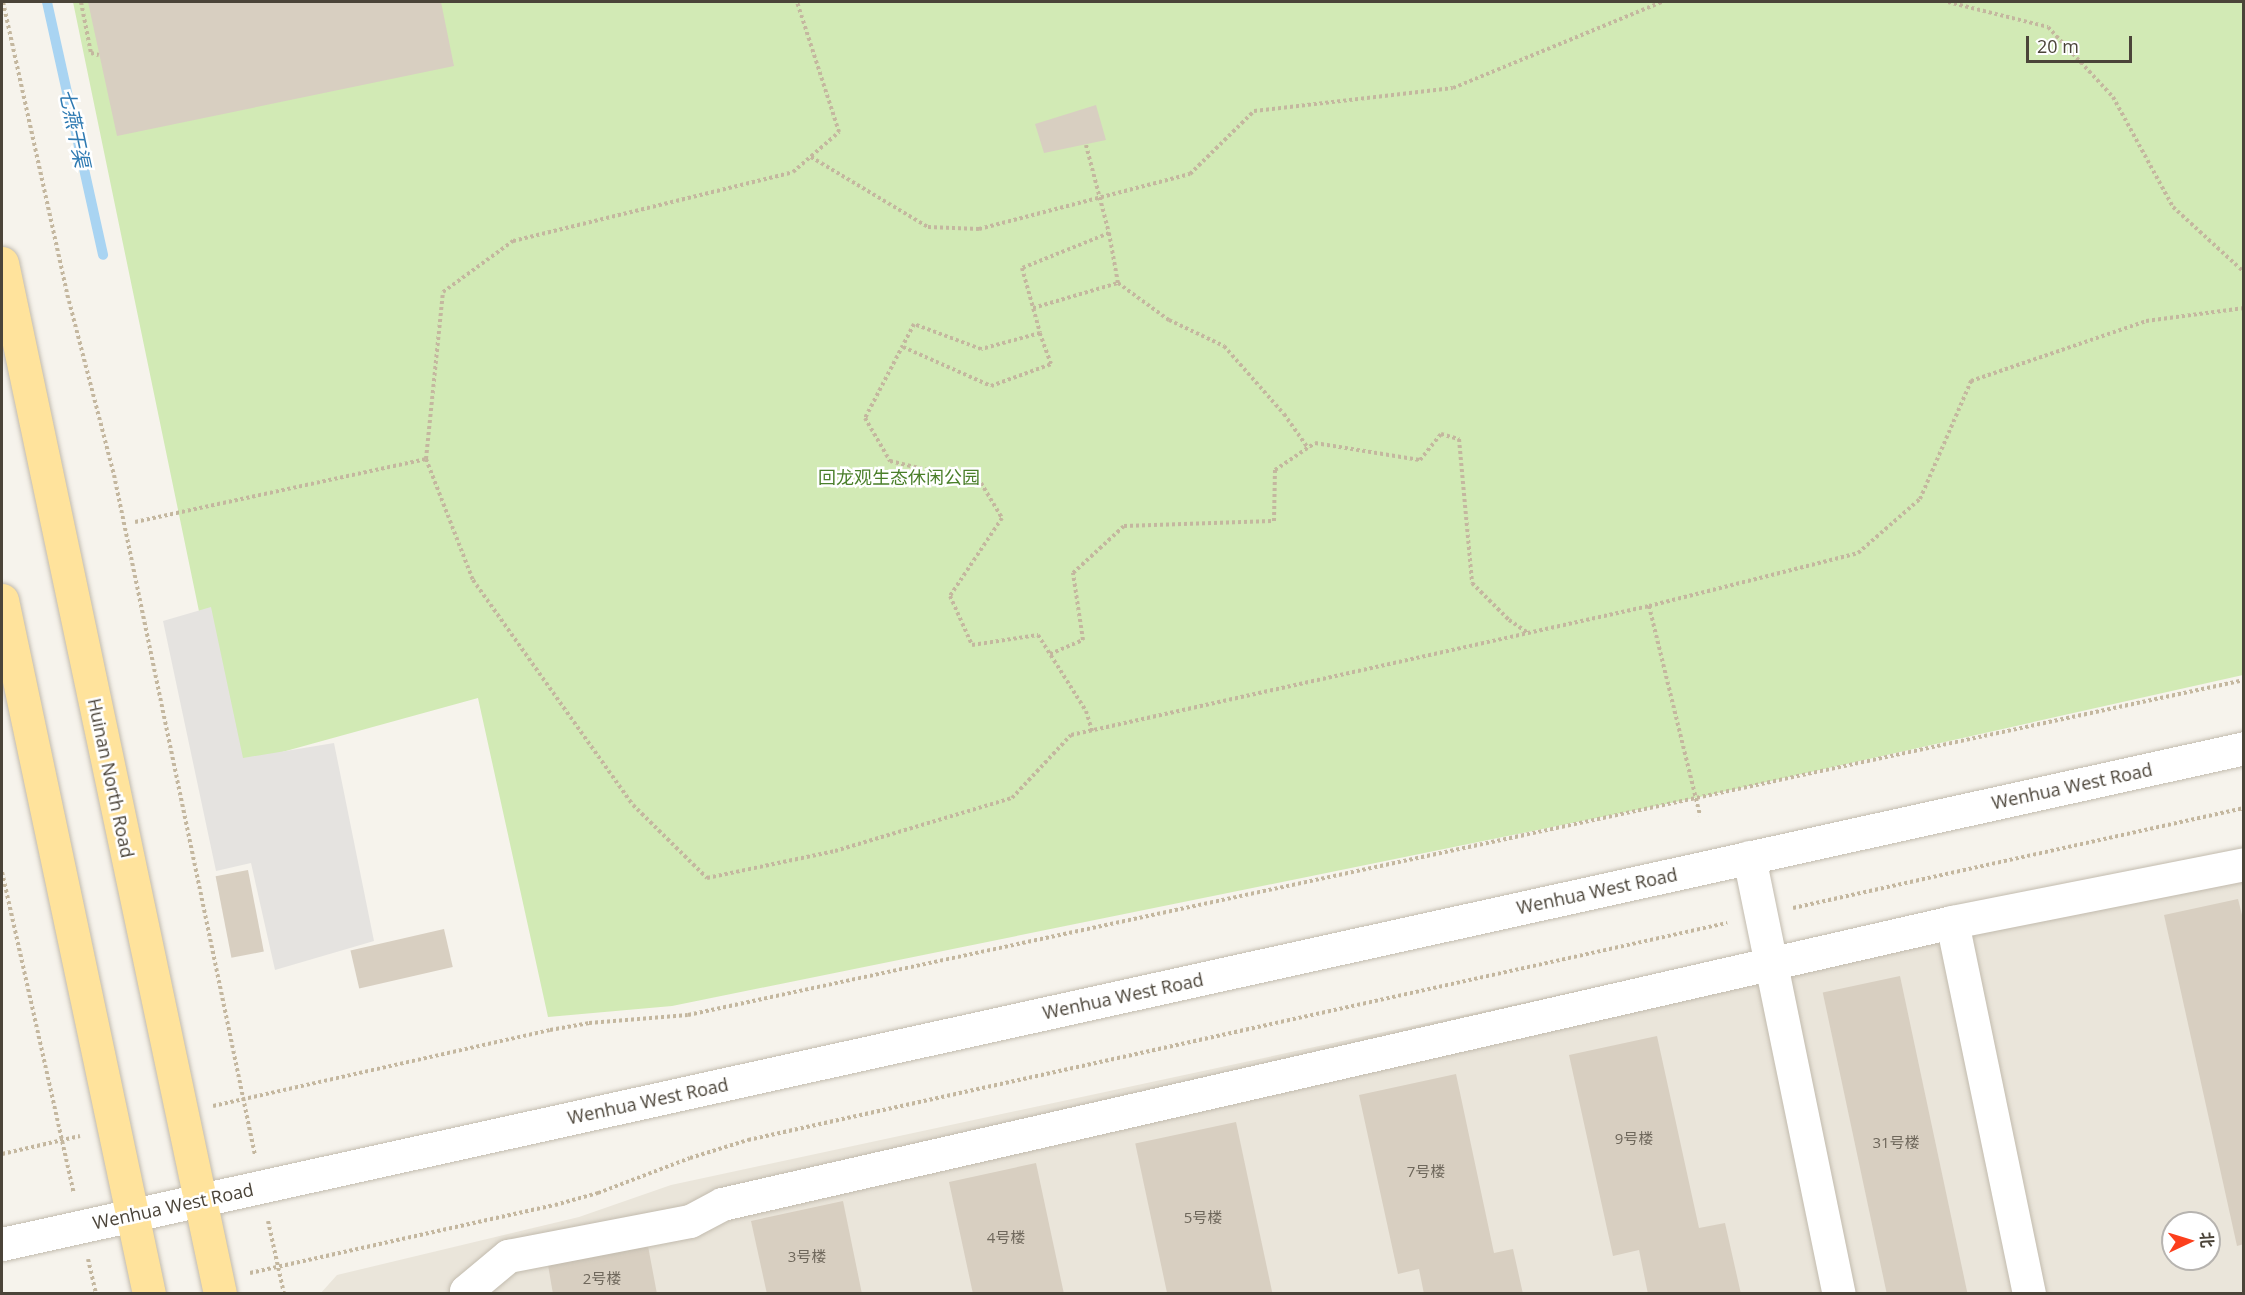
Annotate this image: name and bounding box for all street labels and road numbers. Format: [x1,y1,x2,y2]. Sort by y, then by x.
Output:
street label: Huinan North Road [84,696,138,860]
street label: Wenhua West Road [1990,758,2154,814]
street label: Wenhua West Road [1515,863,1679,919]
street label: Wenhua West Road [1041,968,1205,1024]
street label: Wenhua West Road [566,1073,730,1129]
street label: Wenhua West Road [91,1178,255,1234]

